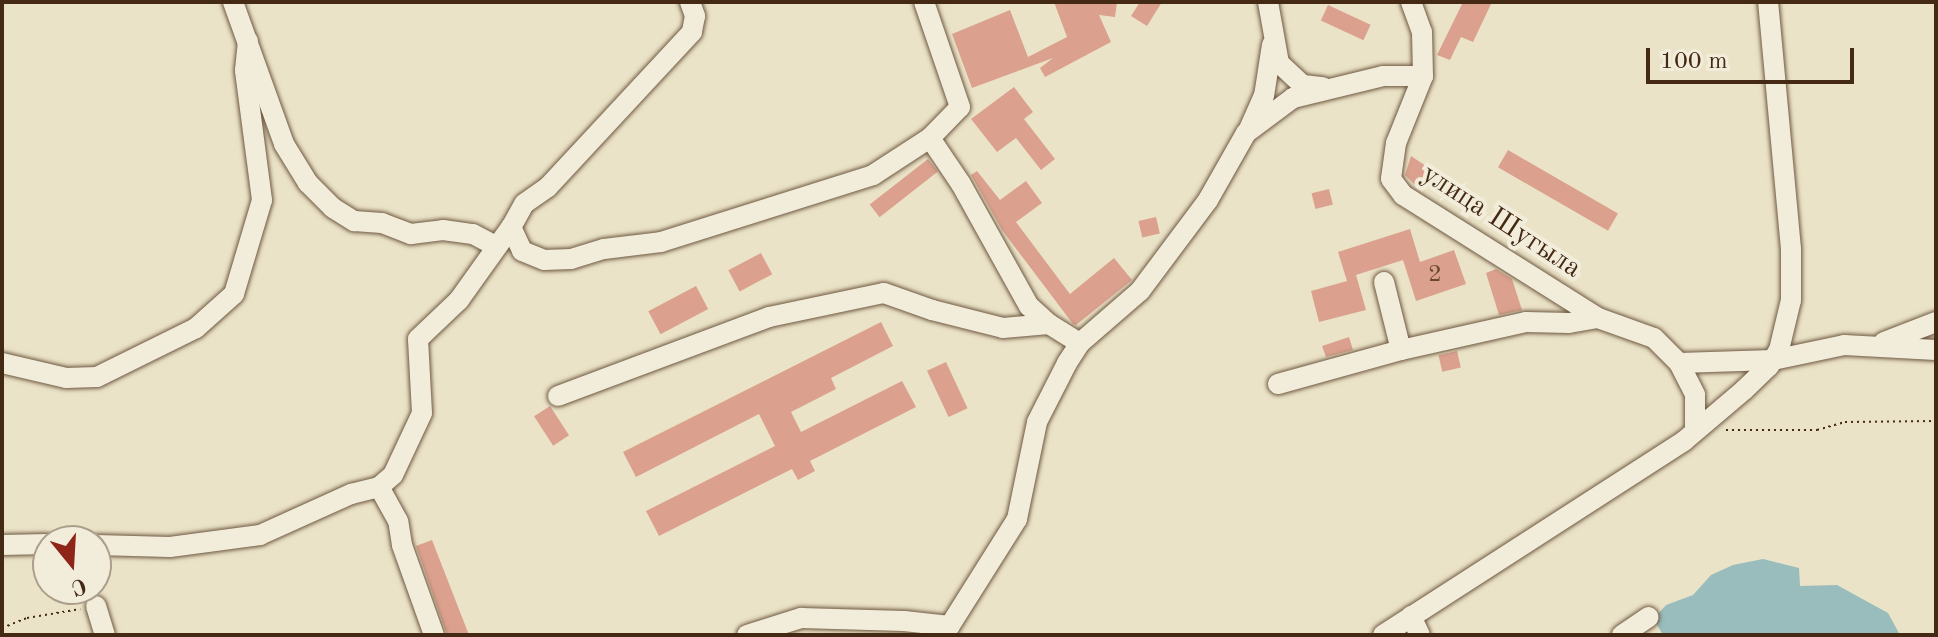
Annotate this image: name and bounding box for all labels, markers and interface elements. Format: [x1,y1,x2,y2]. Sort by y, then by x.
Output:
scale bar [1650,32,1858,82]
text: 100 m [1660,50,1728,74]
street label: улица Шугыла [1415,158,1587,286]
house number: 2 [1428,262,1442,290]
north arrow [32,525,112,605]
text: С [68,573,89,599]

